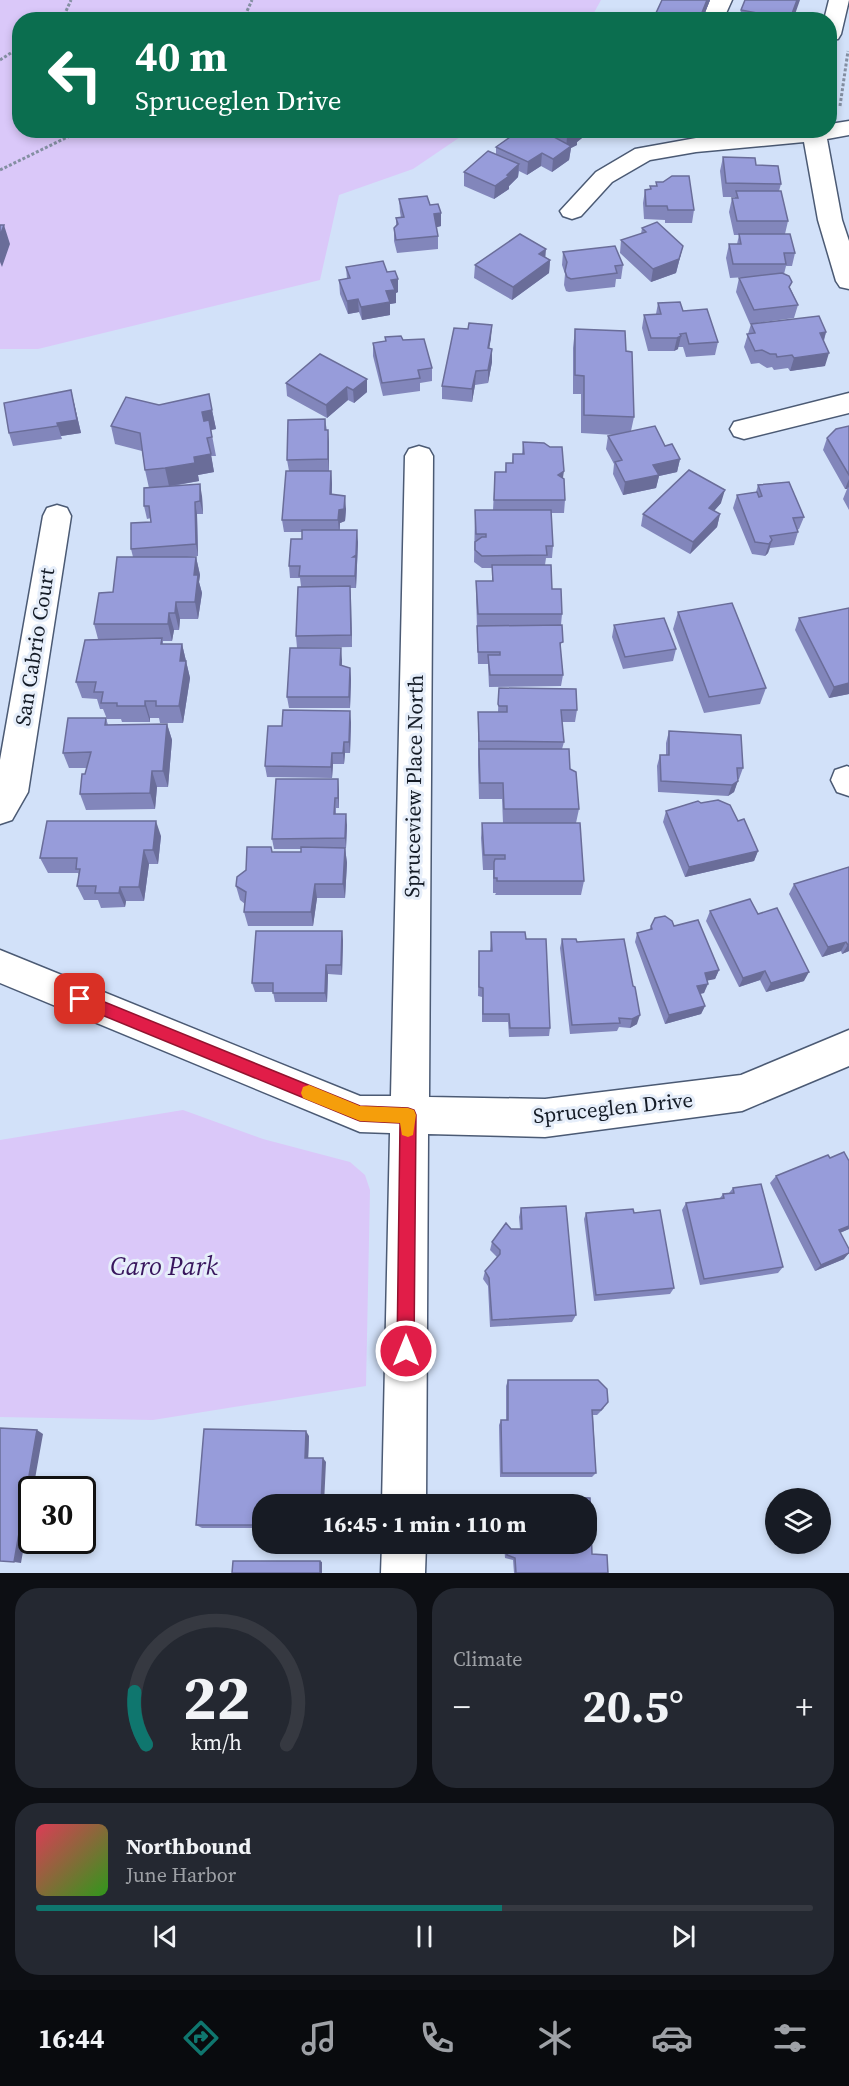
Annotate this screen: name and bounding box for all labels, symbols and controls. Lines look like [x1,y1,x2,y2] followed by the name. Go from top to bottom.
[135,27,228,85] text: 40 m
[36,36,114,114] icon: left
[135,82,341,119] text: Spruceglen Drive
[8,566,61,728] street label: San Cabrio Court
[397,674,430,898] street label: Spruceview Place North
[54,973,105,1024] pin
[63,982,96,1015] icon: arrive
[532,1085,694,1130] street label: Spruceglen Drive
[110,1248,218,1284] park label: Caro Park
[374,1319,438,1383] position arrow
[18,1476,96,1554] speed limit sign: 30
[765,1488,831,1554] map controls
[765,1488,831,1554] button: layers
[323,1509,526,1539] text: 16:45 · 1 min · 110 m
[453,1645,522,1673] text: Climate
[182,1654,250,1740] text: 22
[582,1675,684,1737] text: 20.5°
[453,1684,471,1729] text: −
[796,1684,813,1729] text: +
[190,1728,242,1757] text: km/h
[126,1831,251,1861] text: Northbound
[126,1861,236,1889] text: June Harbor
[149,1920,182,1953] icon: previous
[408,1920,441,1953] icon: pause
[667,1920,700,1953] icon: next
[180,2017,222,2059] icon: directions
[298,2017,340,2059] icon: music
[416,2017,458,2059] icon: phone
[534,2017,576,2059] icon: climate
[651,2017,693,2059] icon: car
[769,2017,811,2059] icon: filters
[38,2020,105,2057] text: 16:44

